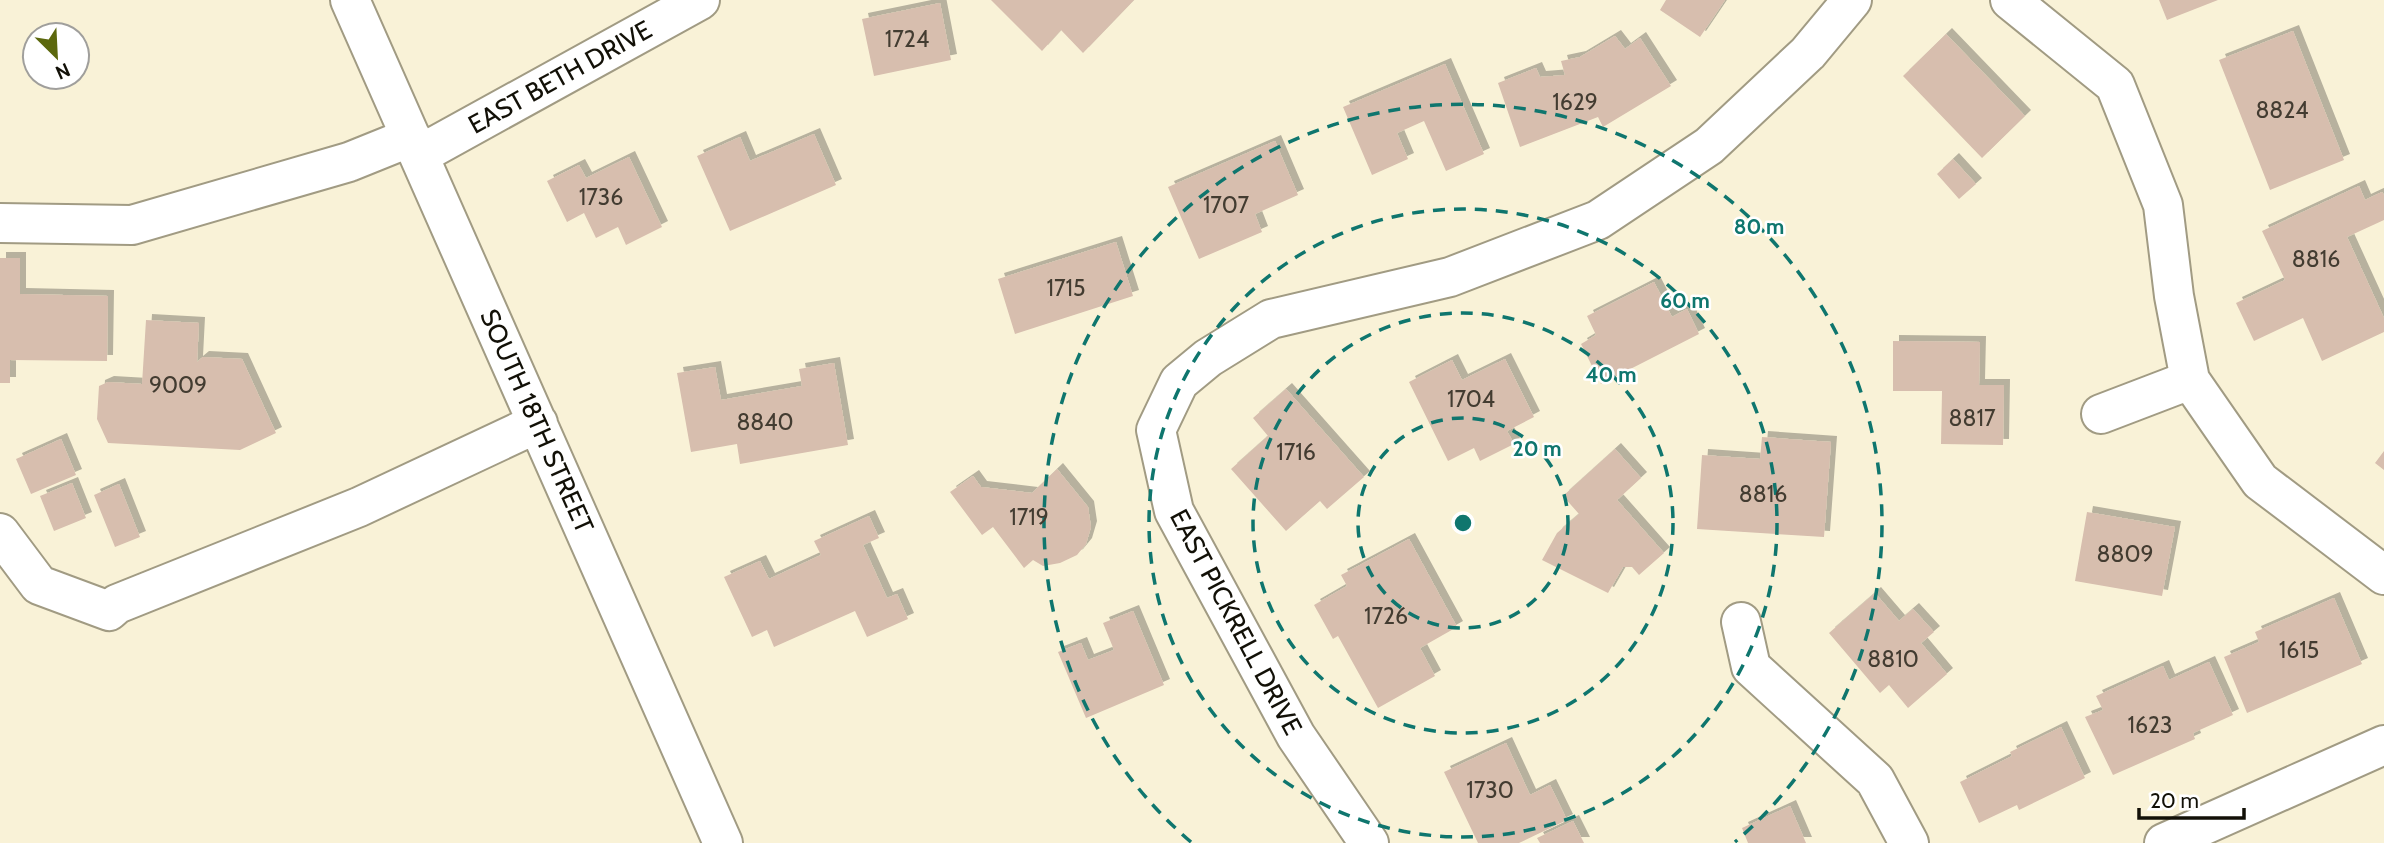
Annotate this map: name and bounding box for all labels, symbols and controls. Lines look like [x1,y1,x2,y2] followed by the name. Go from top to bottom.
[463,13,657,141] street label: EAST BETH DRIVE
[21,21,91,91] north arrow
[885,25,929,53] house number: 1724
[52,58,74,84] text: N
[1552,88,1598,116] house number: 1629
[2255,96,2309,124] house number: 8824
[579,183,623,211] house number: 1736
[1203,191,1250,219] house number: 1707
[1734,214,1784,239] text: 80 m
[2292,245,2340,273] house number: 8816
[1046,274,1086,302] house number: 1715
[1660,288,1710,313] text: 60 m
[473,304,601,538] street label: SOUTH 18TH STREET
[1586,362,1636,387] text: 40 m
[149,371,207,399] house number: 9009
[1447,385,1495,413] house number: 1704
[1949,404,1996,432] house number: 8817
[736,408,794,436] house number: 8840
[1513,436,1561,461] text: 20 m
[1276,438,1316,466] house number: 1716
[1739,480,1787,508] house number: 8816
[1009,503,1049,531] house number: 1719
[1163,504,1309,740] street label: EAST PICKRELL DRIVE
[1451,511,1475,535] centre of rings
[2097,540,2154,568] house number: 8809
[1364,602,1408,630] house number: 1726
[2279,636,2319,664] house number: 1615
[1867,645,1919,673] house number: 8810
[2127,711,2173,739] house number: 1623
[1466,776,1514,804] house number: 1730
[2139,776,2244,820] scale bar
[2150,788,2199,813] text: 20 m

